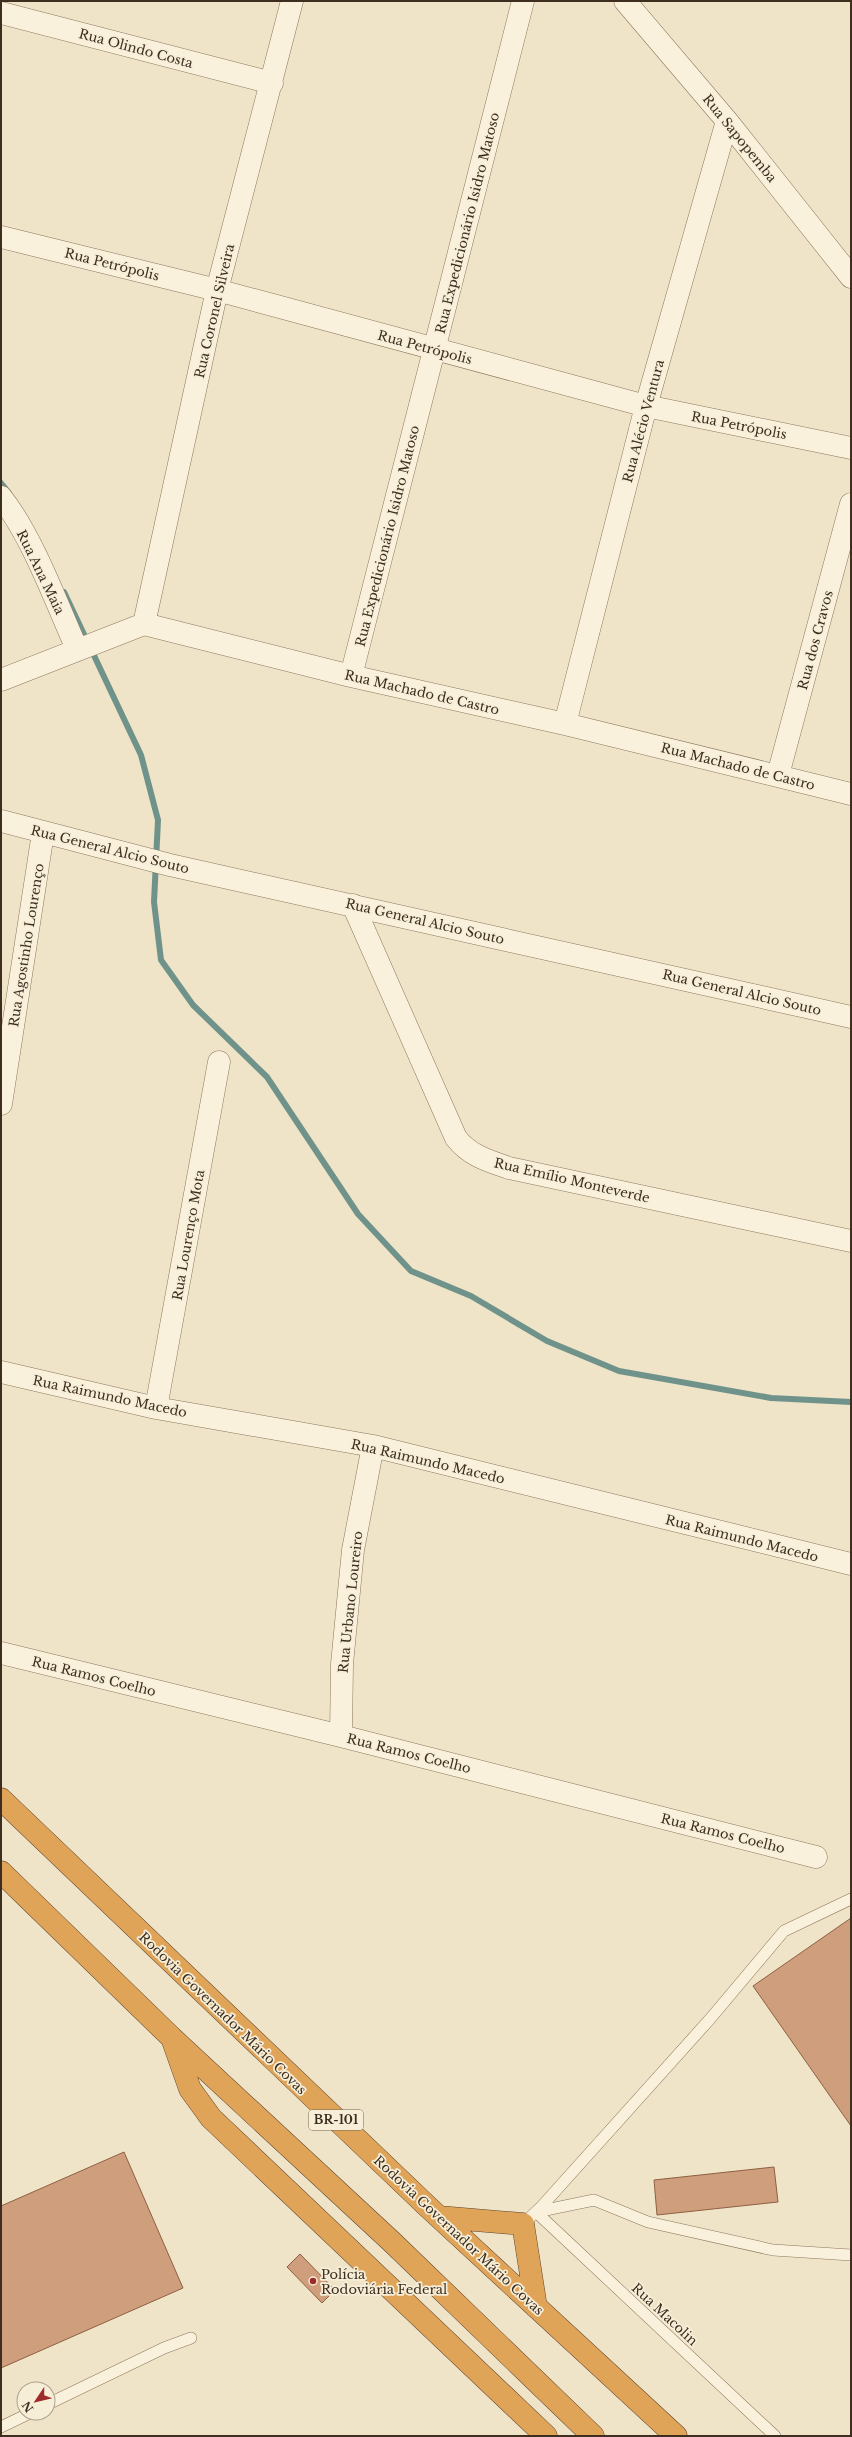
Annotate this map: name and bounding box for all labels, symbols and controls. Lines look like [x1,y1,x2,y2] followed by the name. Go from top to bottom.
[77,25,196,72] street label: Rua Olindo Costa
[699,91,781,186] street label: Rua Sapopemba
[432,111,503,336] street label: Rua Expedicionário Isidro Matoso
[191,241,238,380] street label: Rua Coronel Silveira
[63,244,161,284] street label: Rua Petrópolis
[376,327,474,368] street label: Rua Petrópolis
[619,357,668,484] street label: Rua Alécio Ventura
[690,408,788,443] street label: Rua Petrópolis
[352,424,423,649] street label: Rua Expedicionário Isidro Matoso
[13,527,69,618] street label: Rua Ana Maia
[794,588,837,692] street label: Rua dos Cravos
[343,666,501,719] street label: Rua Machado de Castro
[659,739,817,794] street label: Rua Machado de Castro
[29,822,191,877] street label: Rua General Alcio Souto
[5,862,48,1028] street label: Rua Agostinho Lourenço
[344,895,506,948] street label: Rua General Alcio Souto
[661,966,823,1019] street label: Rua General Alcio Souto
[492,1154,651,1207] street label: Rua Emílio Monteverde
[169,1168,209,1302] street label: Rua Lourenço Mota
[31,1372,189,1421] street label: Rua Raimundo Macedo
[349,1436,506,1487] street label: Rua Raimundo Macedo
[663,1511,820,1566] street label: Rua Raimundo Macedo
[335,1530,366,1674] street label: Rua Urbano Loureiro
[30,1653,158,1700] street label: Rua Ramos Coelho
[345,1730,473,1777] street label: Rua Ramos Coelho
[659,1810,787,1857] street label: Rua Ramos Coelho
[135,1929,310,2098] street label: Rodovia Governador Mário Covas
[309,2110,363,2130] road number: BR-101
[370,2152,547,2319] street label: Rodovia Governador Mário Covas
[321,2266,447,2298] place label: Polícia Rodoviária Federal
[308,2276,318,2286] marker: Polícia Rodoviária Federal
[628,2279,701,2349] street label: Rua Macolin
[16,2381,56,2421] north arrow
[19,2398,37,2415] text: N

